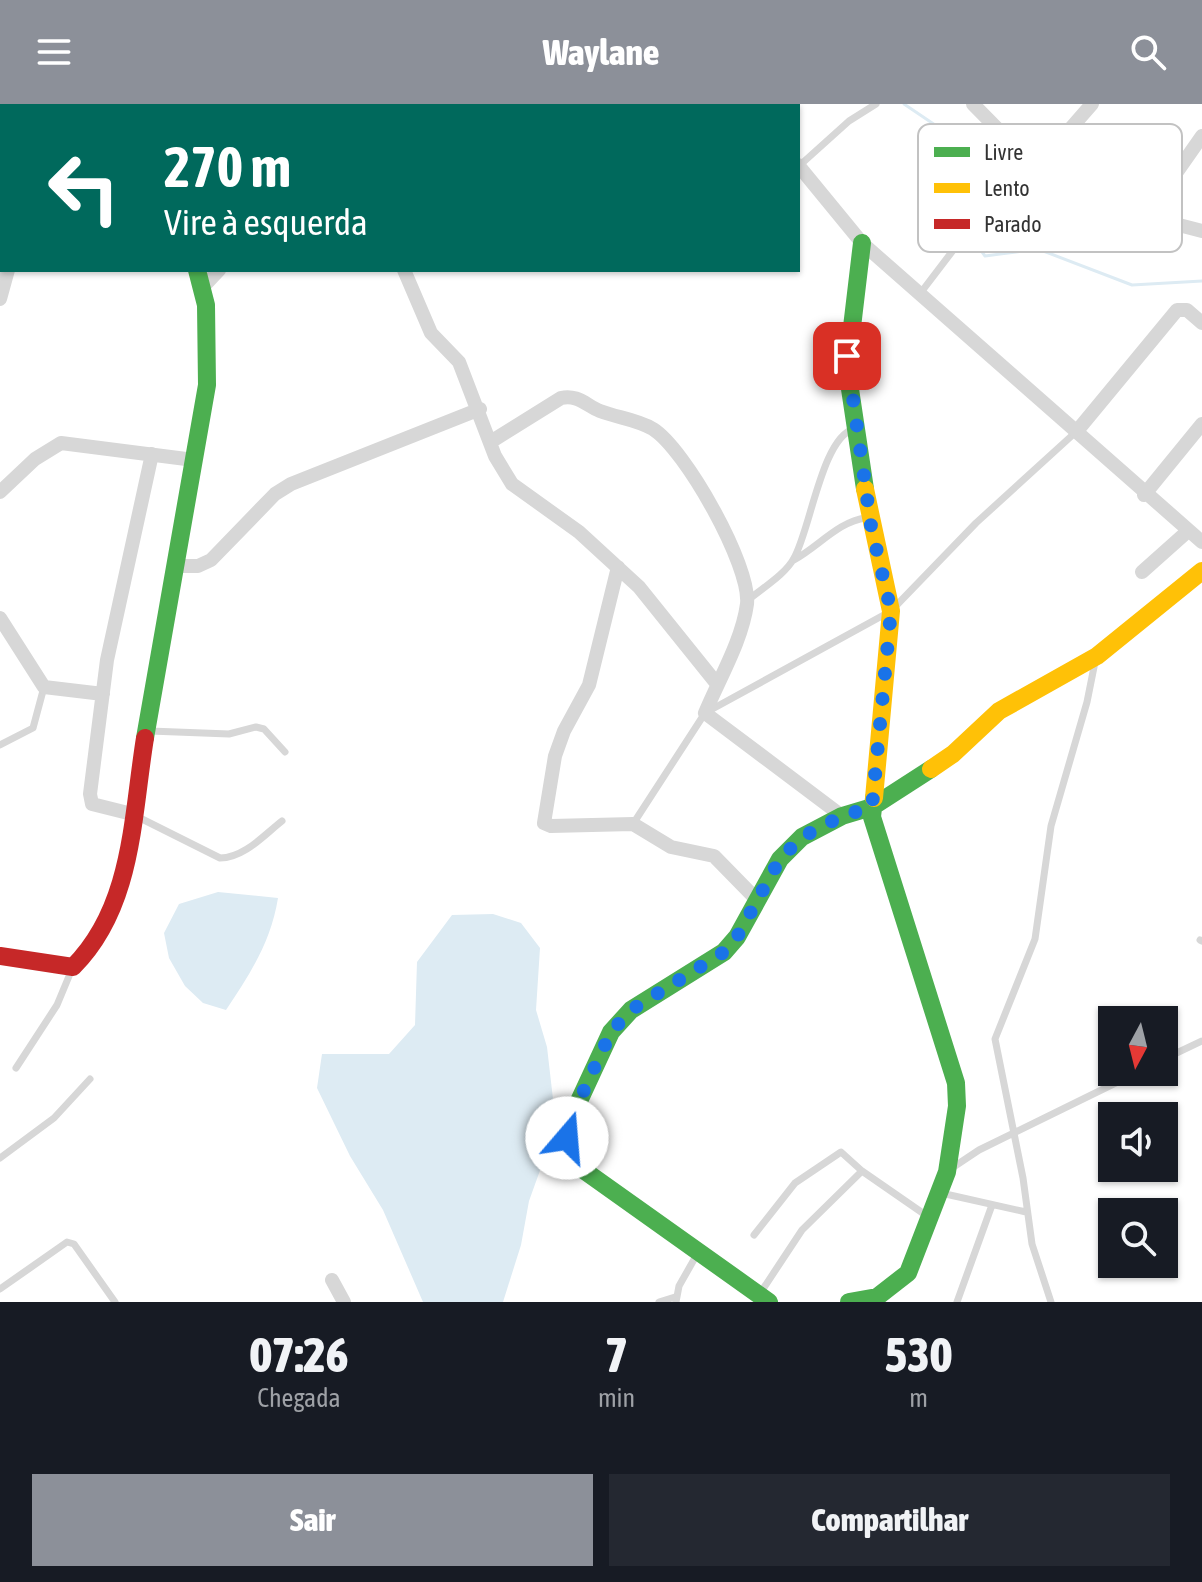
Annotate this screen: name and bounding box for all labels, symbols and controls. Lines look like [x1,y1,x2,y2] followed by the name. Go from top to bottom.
[32,30,76,74] icon: menu
[1126,30,1170,74] icon: search
[543,31,659,73] text: Waylane
[918,124,1182,252] legend
[164,135,291,199] text: 270 m
[32,136,136,240] icon: left
[984,139,1023,165] text: Livre
[984,175,1030,201] text: Lento
[164,201,368,243] text: Vire à esquerda
[984,211,1042,237] text: Parado
[813,322,881,390] pin
[825,334,869,378] icon: arrive
[1098,1006,1178,1086] north arrow
[1098,1006,1178,1278] map controls
[525,1096,609,1180] position arrow
[1098,1102,1178,1182] button: sound
[1098,1198,1178,1278] button: search
[250,1327,348,1382] text: 07:26
[605,1327,628,1382] text: 7
[885,1327,952,1382] text: 530
[257,1383,341,1413] text: Chegada
[598,1383,635,1413] text: min
[909,1383,928,1413] text: m
[32,1474,593,1566] button: Sair
[609,1474,1170,1566] button: Compartilhar

